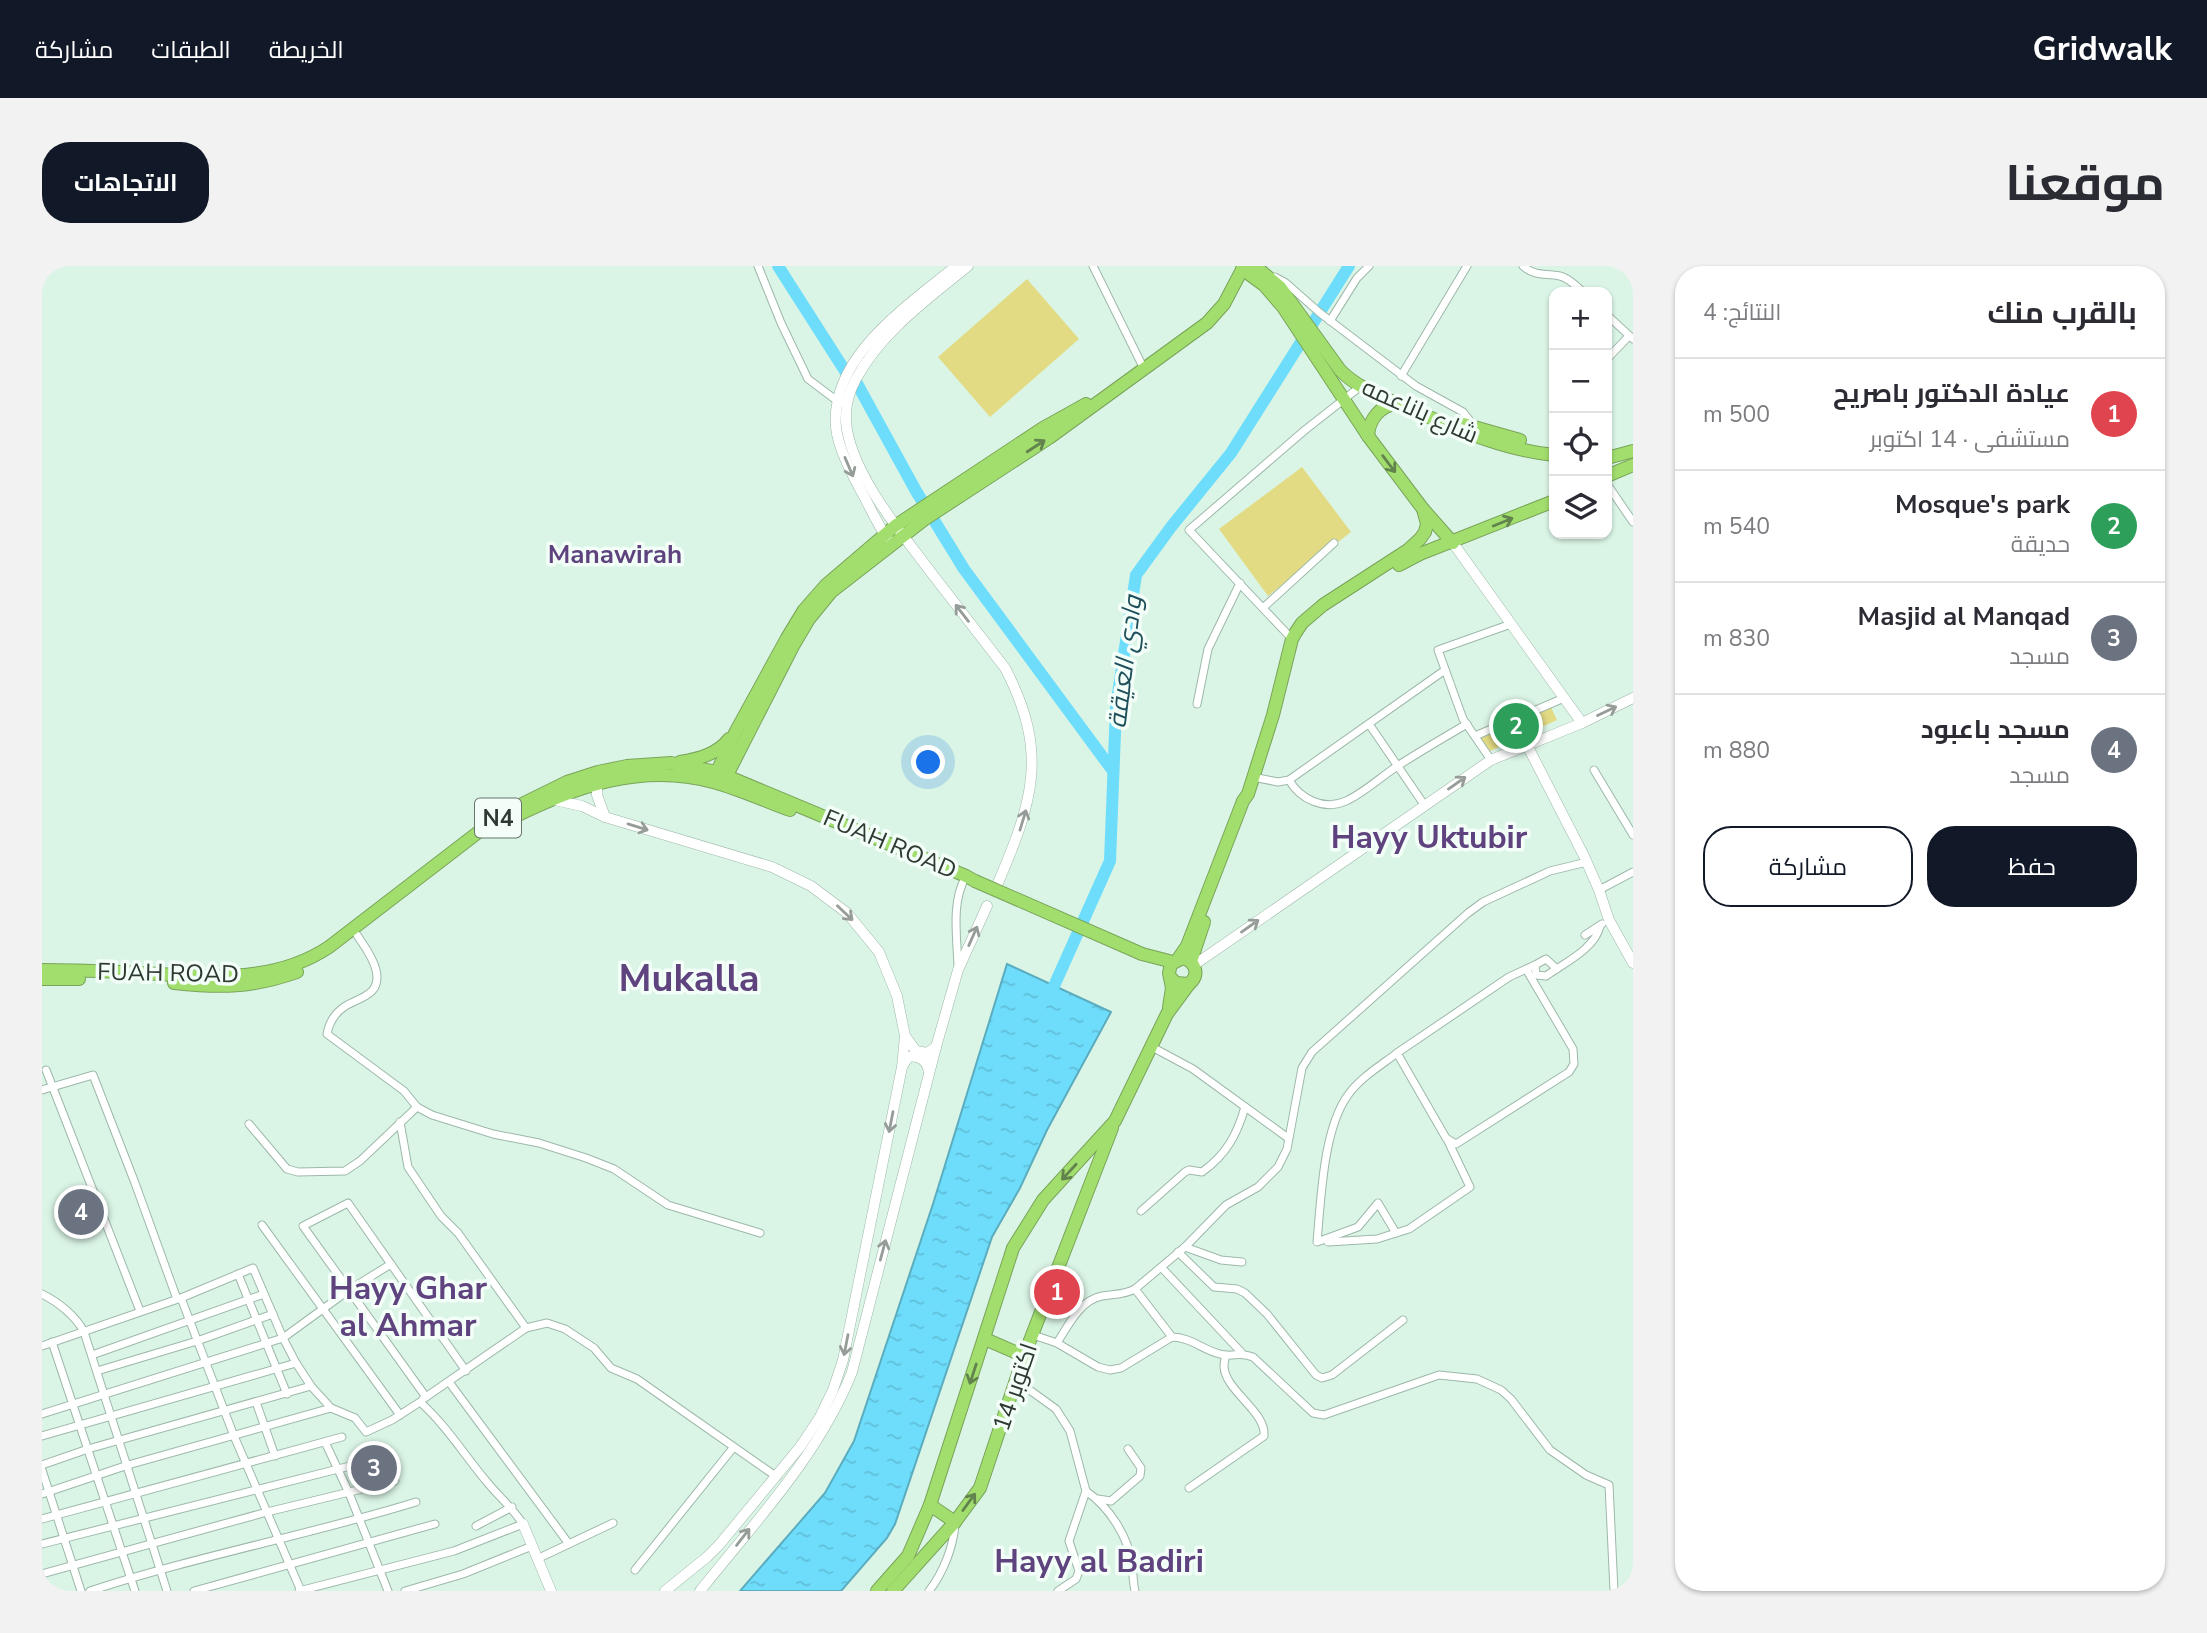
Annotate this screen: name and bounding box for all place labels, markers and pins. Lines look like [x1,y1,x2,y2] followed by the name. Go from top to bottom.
[1493,700,1539,752] pin: 2
[58,1186,104,1238] pin: 4
[1034,1266,1080,1318] pin: 1
[351,1442,397,1494] pin: 3

